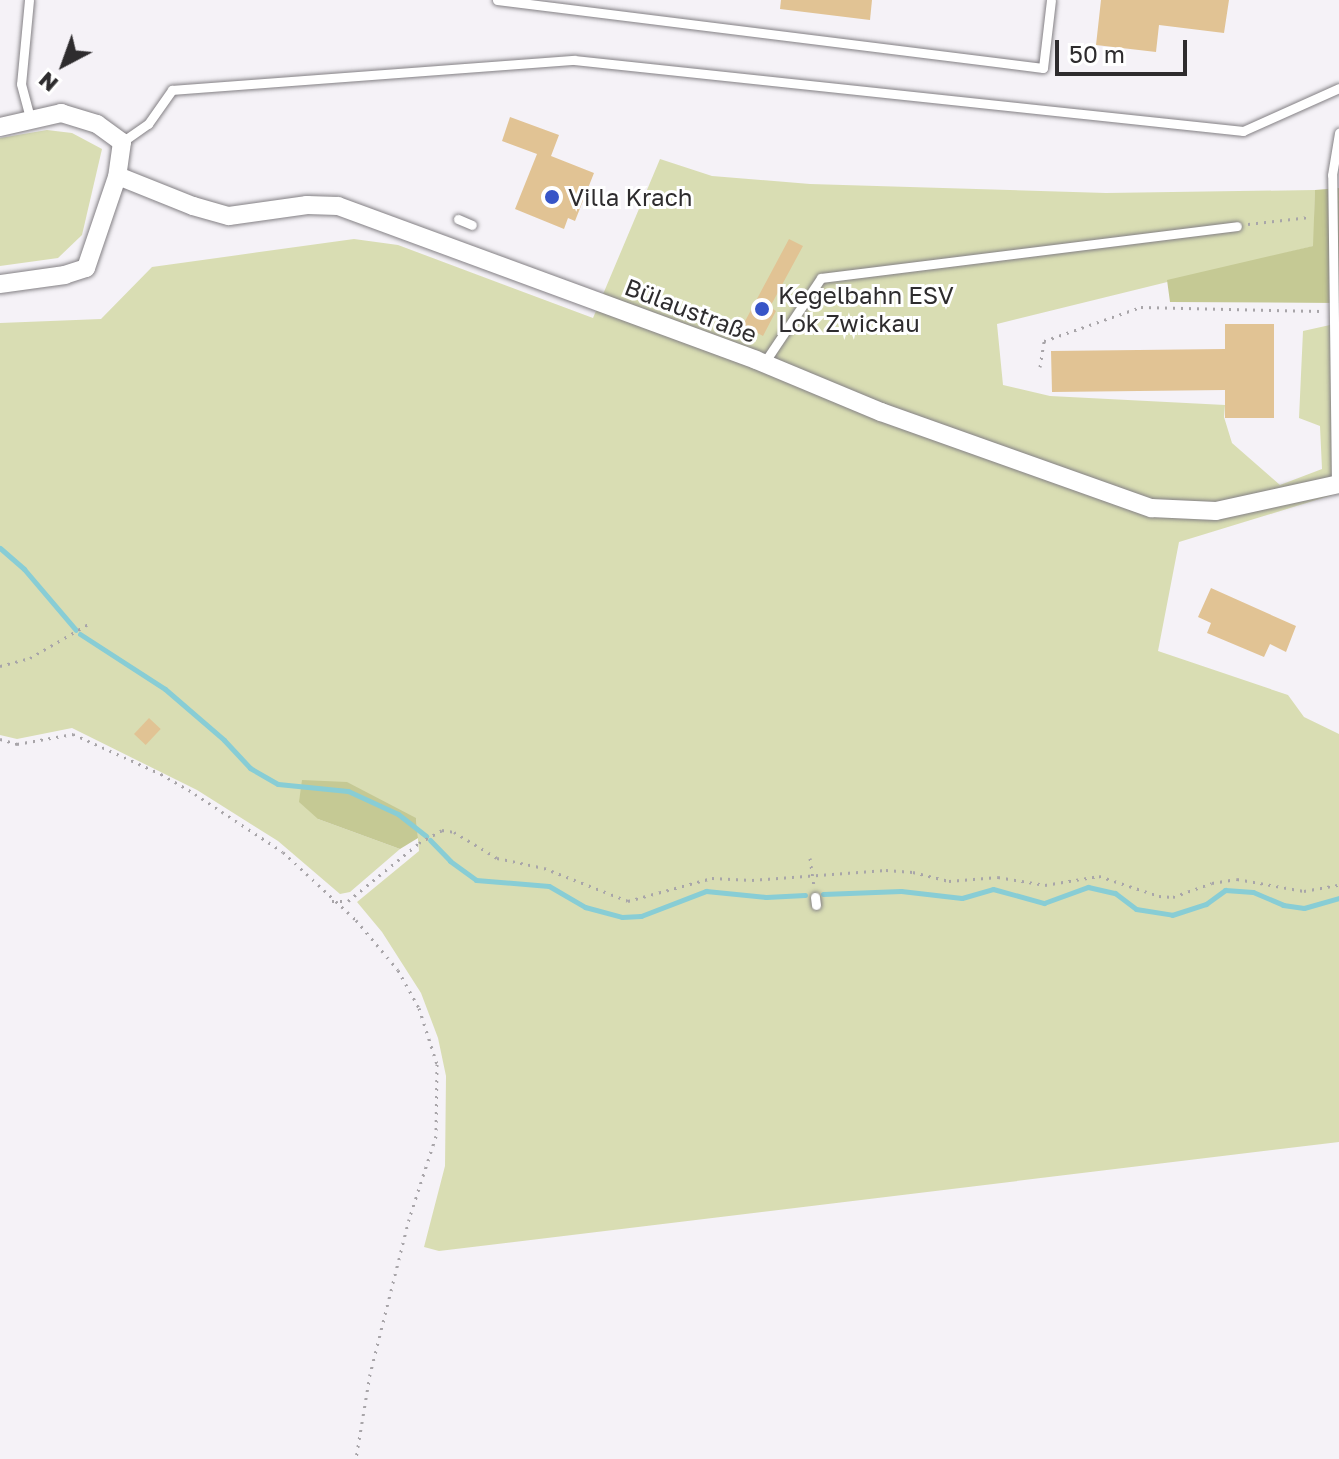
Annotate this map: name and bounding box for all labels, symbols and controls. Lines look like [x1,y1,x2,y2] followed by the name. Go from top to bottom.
[24,24,104,104] north arrow
[1059,24,1191,74] scale bar
[1069,39,1125,68] text: 50 m
[33,67,63,98] text: N
[568,183,693,211] place label: Villa Krach
[543,188,561,206] marker: Villa Krach
[621,272,761,348] street label: Bülaustraße
[778,281,954,337] place label: Kegelbahn ESV Lok Zwickau
[753,300,771,318] marker: Kegelbahn ESV Lok Zwickau

